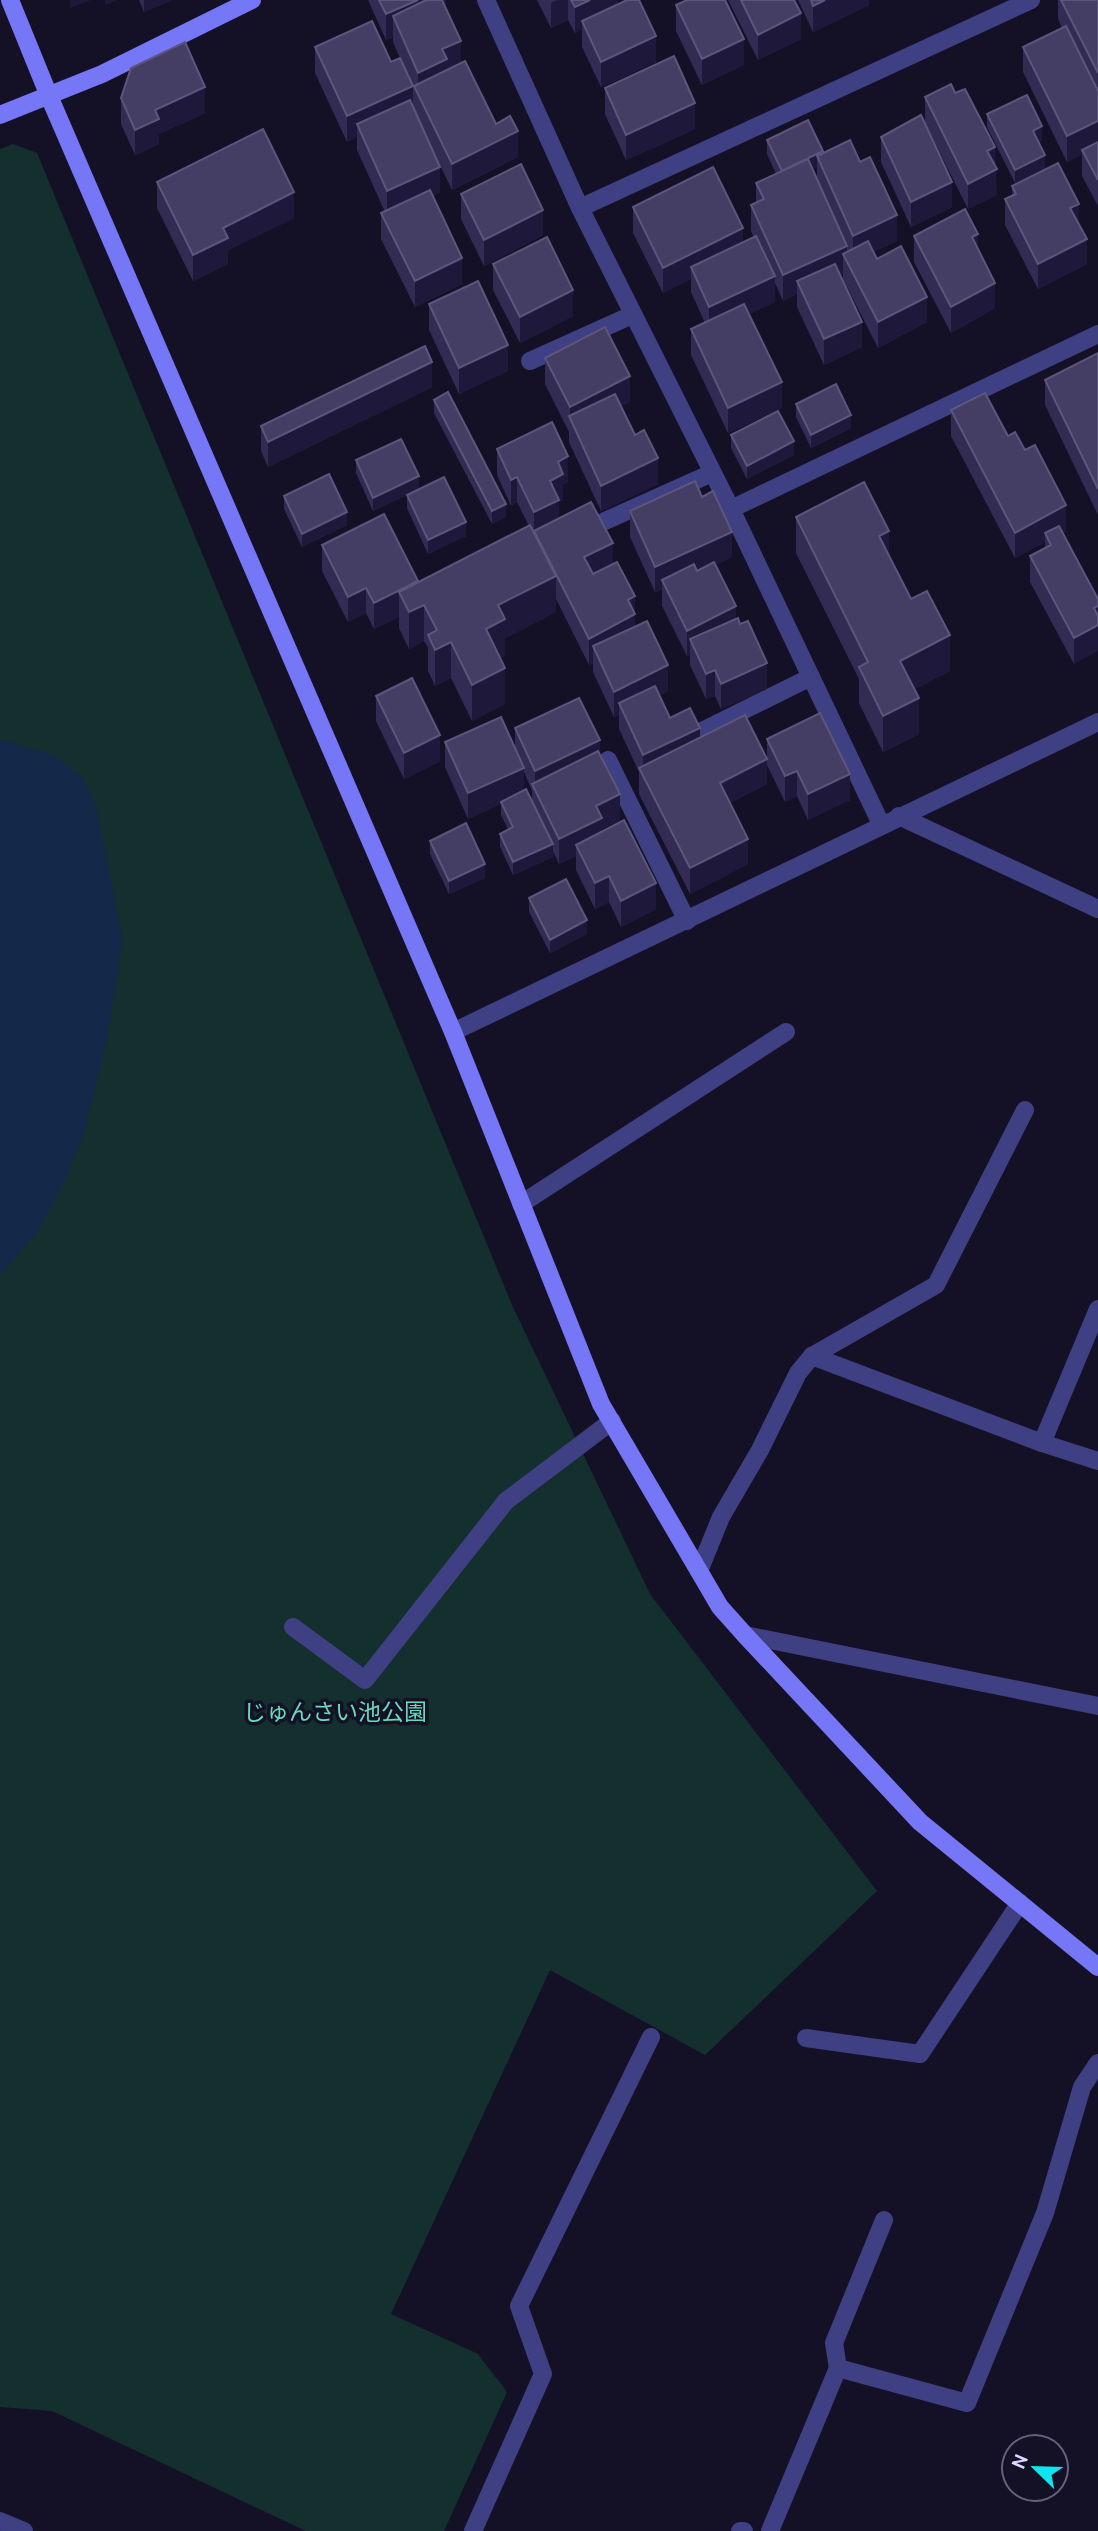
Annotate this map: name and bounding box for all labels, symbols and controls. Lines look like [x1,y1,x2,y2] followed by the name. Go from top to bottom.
[243,1698,427,1726] park label: じゅんさい池公園
[1000,2433,1070,2503] north arrow
[1007,2451,1033,2472] text: N

